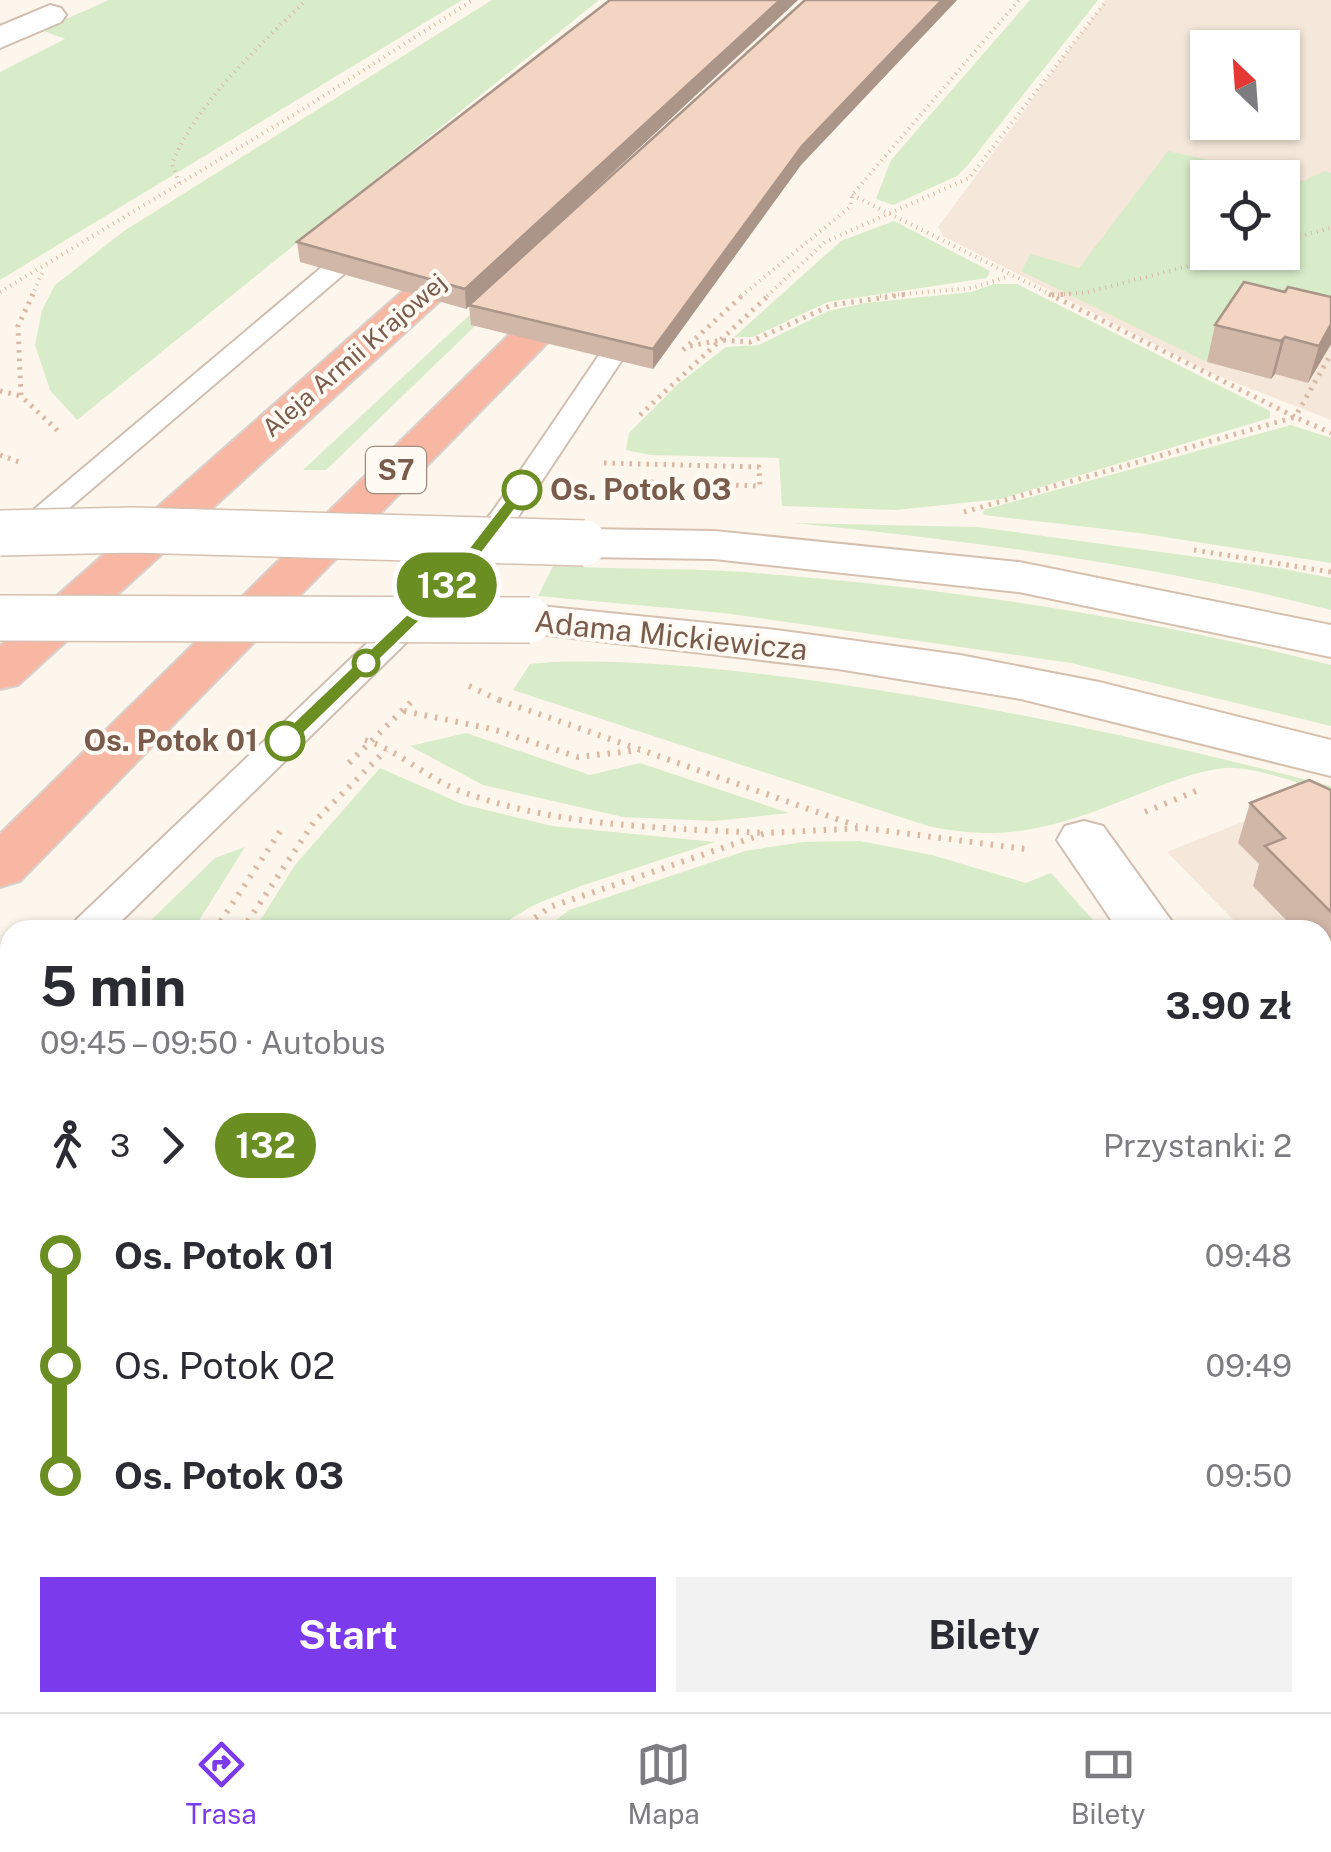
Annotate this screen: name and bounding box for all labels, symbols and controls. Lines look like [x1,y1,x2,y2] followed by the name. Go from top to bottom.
[1190,30,1300,140] north arrow
[1190,30,1300,270] map controls
[1190,160,1300,270] button: locate
[256,267,452,443] street label: Aleja Armii Krajowej
[366,447,426,493] road number: S7
[503,471,541,509] marker: Os. Potok 03
[550,471,732,507] place label: Os. Potok 03
[390,552,504,618] line badge: 132
[417,565,477,606] text: 132
[533,603,809,667] street label: Adama Mickiewicza
[353,650,379,676] unlabelled marker
[84,722,258,758] place label: Os. Potok 01
[266,722,304,760] marker: Os. Potok 01
[40,954,186,1018] text: 5 min
[1166,983,1292,1028] text: 3.90 zł
[40,1024,385,1061] text: 09:45 – 09:50 · Autobus
[40,1118,95,1173] icon: walk
[145,1118,200,1173] icon: forward
[235,1125,296,1166] text: 132
[110,1127,130,1164] text: 3
[1103,1127,1292,1164] text: Przystanki: 2
[114,1233,335,1278] text: Os. Potok 01
[1205,1237,1292,1274] text: 09:48
[114,1343,335,1388] text: Os. Potok 02
[1206,1347,1292,1384] text: 09:49
[114,1453,344,1498] text: Os. Potok 03
[1205,1457,1292,1494] text: 09:50
[40,1577,656,1692] button: Start
[676,1577,1292,1692] button: Bilety
[185,1737,257,1830] tab: Trasa
[628,1737,700,1830] tab: Mapa
[1071,1737,1146,1830] tab: Bilety

